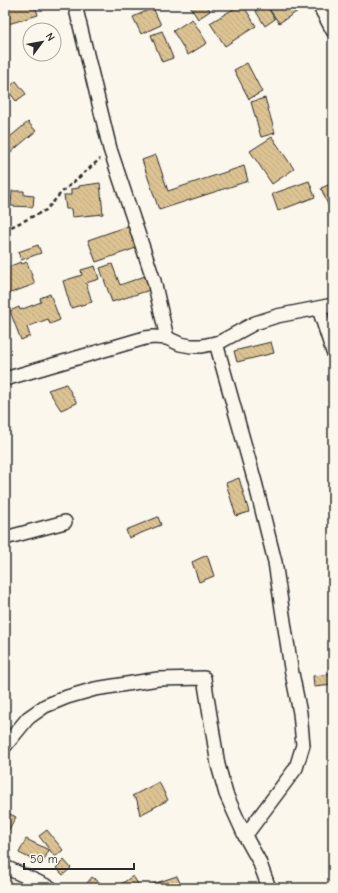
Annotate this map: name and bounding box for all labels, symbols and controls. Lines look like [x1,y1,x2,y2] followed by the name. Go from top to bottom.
[22,22,62,62] north arrow
[43,30,57,43] text: N
[24,845,134,871] scale bar
[30,852,58,866] text: 50 m

